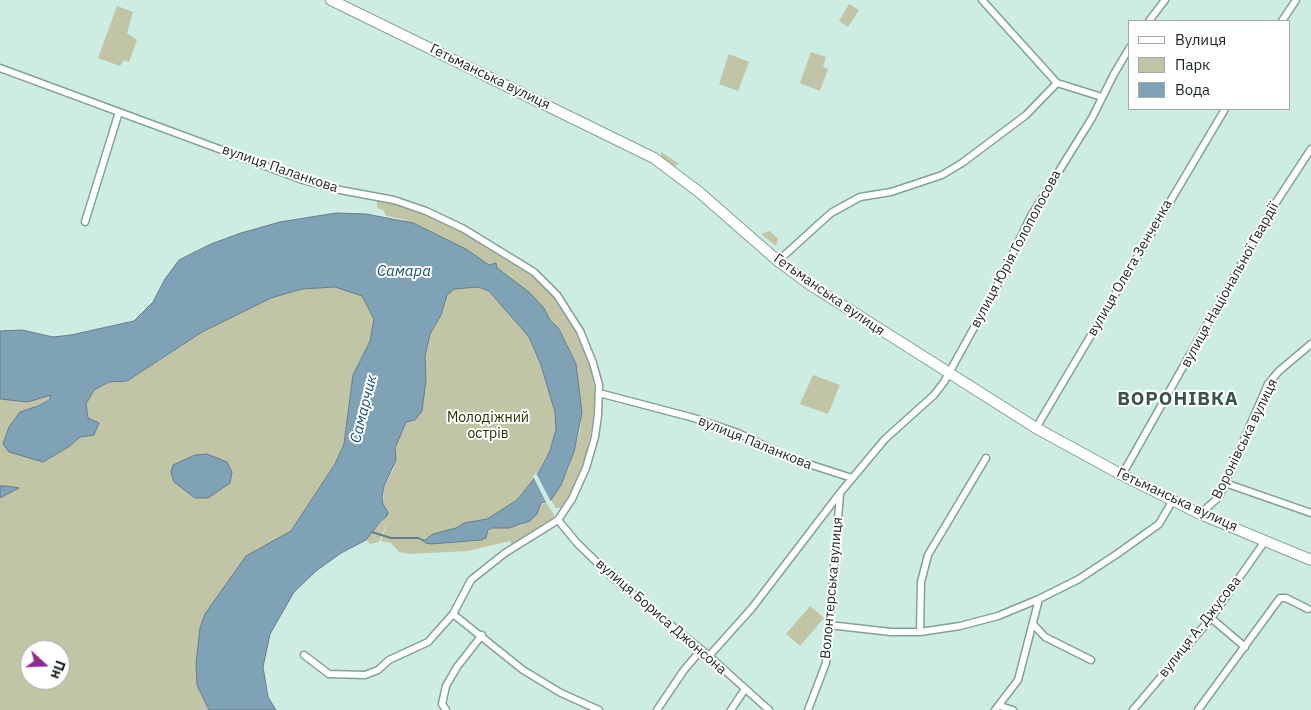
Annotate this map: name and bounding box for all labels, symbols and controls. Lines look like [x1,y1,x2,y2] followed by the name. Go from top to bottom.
[1128,20,1291,110] legend
[1175,30,1226,49] text: Вулиця
[427,41,553,113] street label: Гетьманська вулиця
[1175,55,1210,74] text: Парк
[1175,80,1210,99] text: Вода
[220,141,340,197] street label: вулиця Паланкова
[967,167,1065,331] street label: вулиця Юрія Голополосова
[1084,197,1176,339] street label: вулиця Олега Зенченка
[1178,200,1282,370] street label: вулиця Національної Гвардії
[770,250,888,340] street label: Гетьманська вулиця
[377,263,431,281] water label: Самара
[347,373,381,445] water label: Самарчик
[1209,376,1281,502] street label: Воронівська вулиця
[1116,389,1240,411] district label: ВОРОНІВКА
[447,410,529,442] park label: Молодіжний острів
[696,412,814,474] street label: вулиця Паланкова
[1114,465,1240,535] street label: Гетьманська вулиця
[817,516,847,660] street label: Волонтерська вулиця
[592,556,730,678] street label: вулиця Бориса Джонсона
[1155,573,1245,681] street label: вулиця А. Джусова
[20,640,70,690] north arrow
[47,658,70,682] text: Пн

